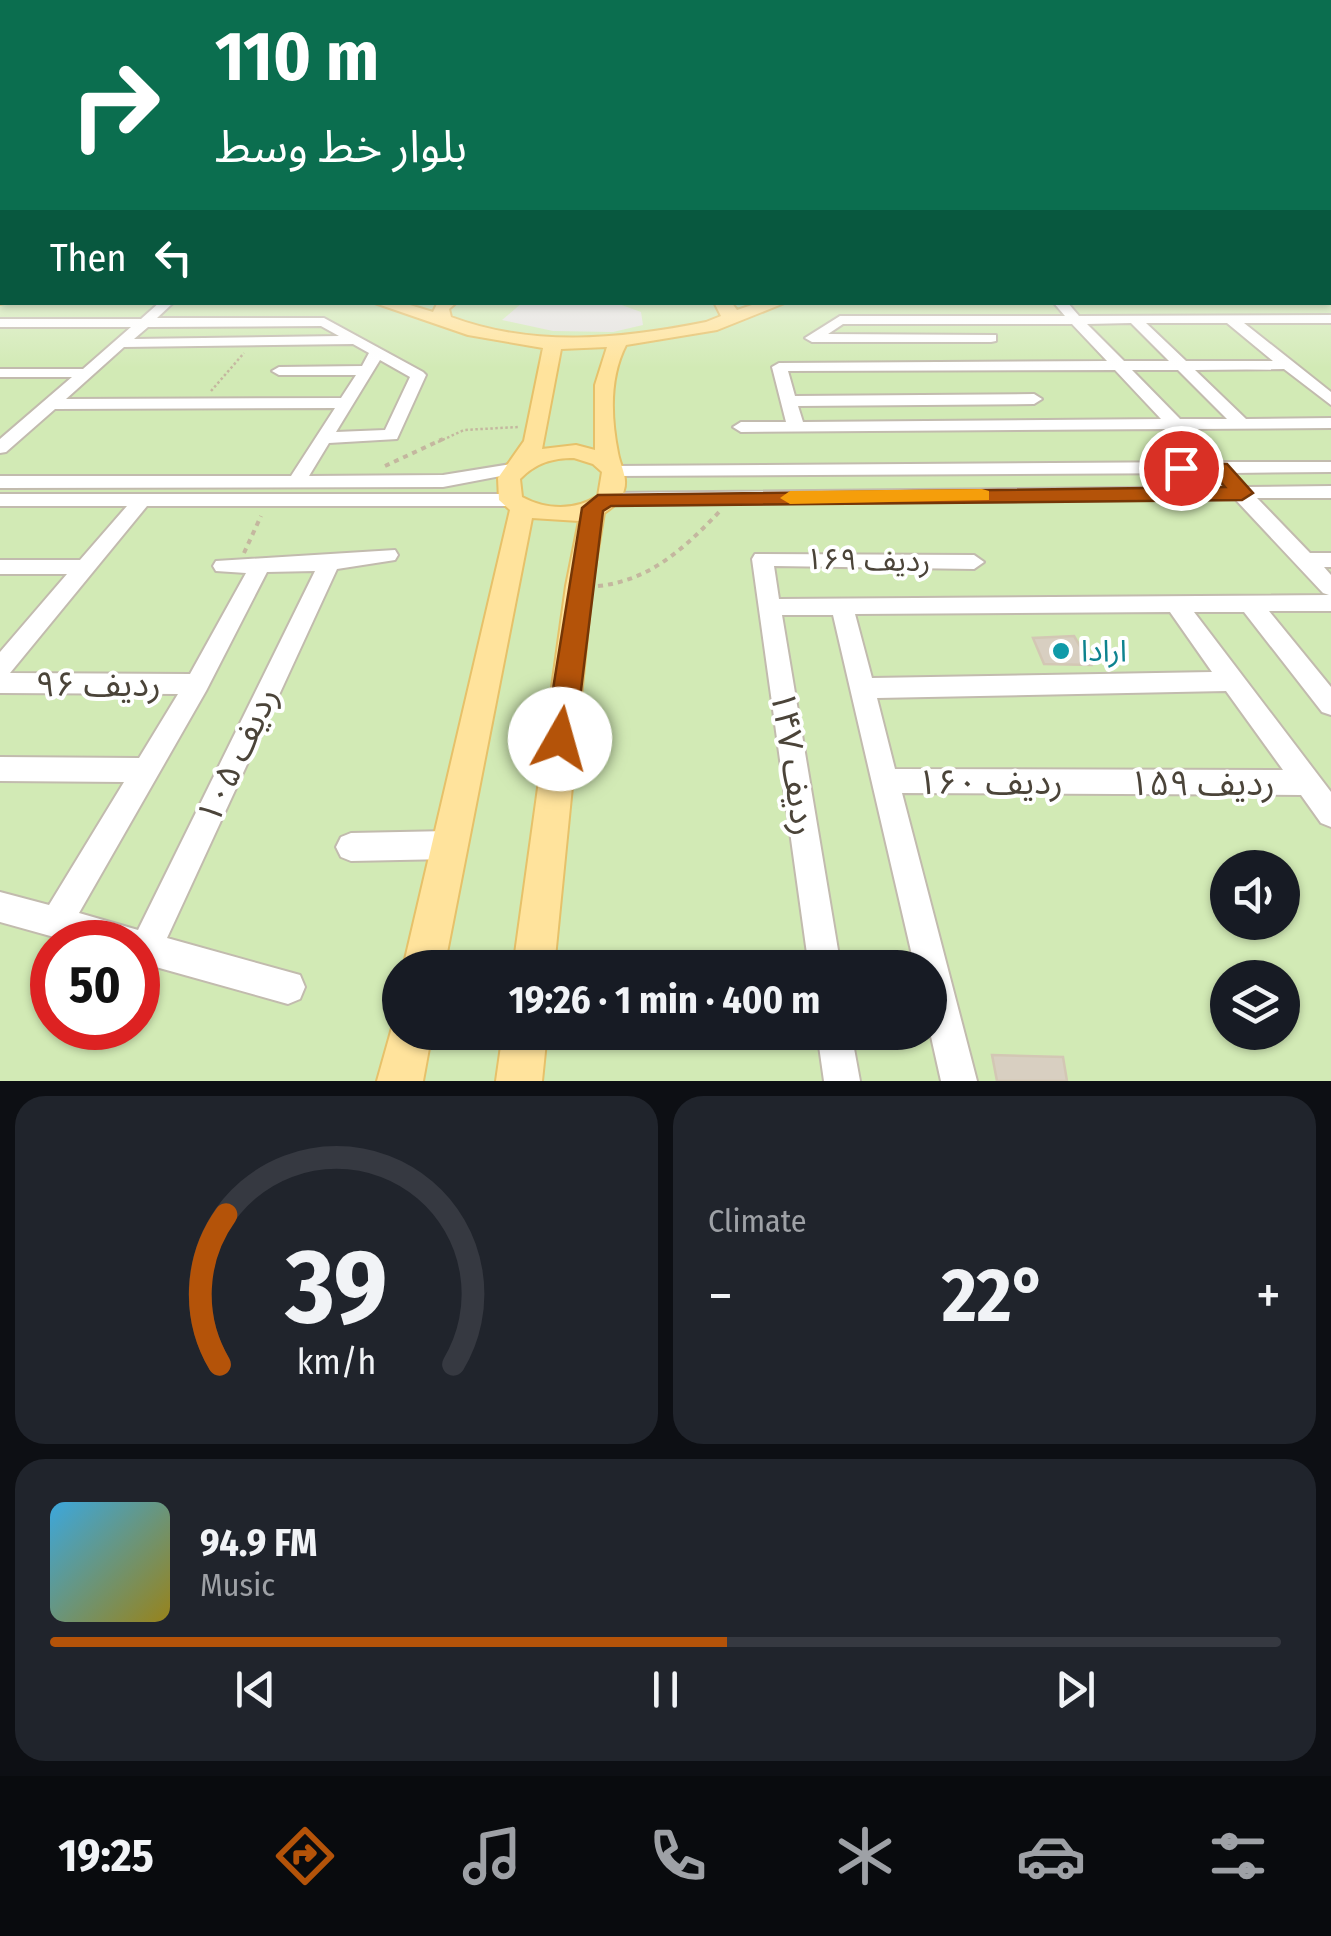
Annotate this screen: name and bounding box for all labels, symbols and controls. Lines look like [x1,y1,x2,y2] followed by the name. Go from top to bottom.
[215,15,379,99] text: 110 m
[50,40,180,170] icon: right
[215,120,467,174] text: بلوار خط وسط
[146,230,201,285] icon: left
[50,235,126,281] text: Then
[1139,426,1224,511] pin
[1154,441,1209,496] icon: arrive
[805,541,931,579] street label: ردیف ۱۶۹
[1081,633,1127,669] place label: ارادا
[1050,640,1072,662] marker: ارادا
[35,663,161,705] street label: ردیف ۹۶
[187,680,287,830] street label: ردیف ۱۰۵
[508,687,612,791] position arrow
[762,688,826,838] street label: ردیف ۱۴۷
[917,761,1063,803] street label: ردیف ۱۶۰
[1129,762,1275,804] street label: ردیف ۱۵۹
[1210,850,1300,1050] map controls
[1210,850,1300,940] button: sound
[30,920,160,1050] speed limit sign: 50
[1210,960,1300,1050] button: layers
[509,977,820,1023] text: 19:26 · 1 min · 400 m
[708,1202,807,1240] text: Climate
[284,1225,388,1350] text: 39
[942,1251,1047,1341] text: 22°
[708,1263,733,1329] text: −
[1256,1263,1281,1329] text: +
[297,1341,376,1383] text: km/h
[200,1520,317,1566] text: 94.9 FM
[200,1566,275,1604] text: Music
[228,1662,283,1717] icon: previous
[638,1662,693,1717] icon: pause
[1048,1662,1103,1717] icon: next
[270,1821,340,1891] icon: directions
[457,1821,527,1891] icon: music
[643,1821,713,1891] icon: phone
[830,1821,900,1891] icon: climate
[1016,1821,1086,1891] icon: car
[1203,1821,1273,1891] icon: filters
[58,1829,154,1883] text: 19:25

